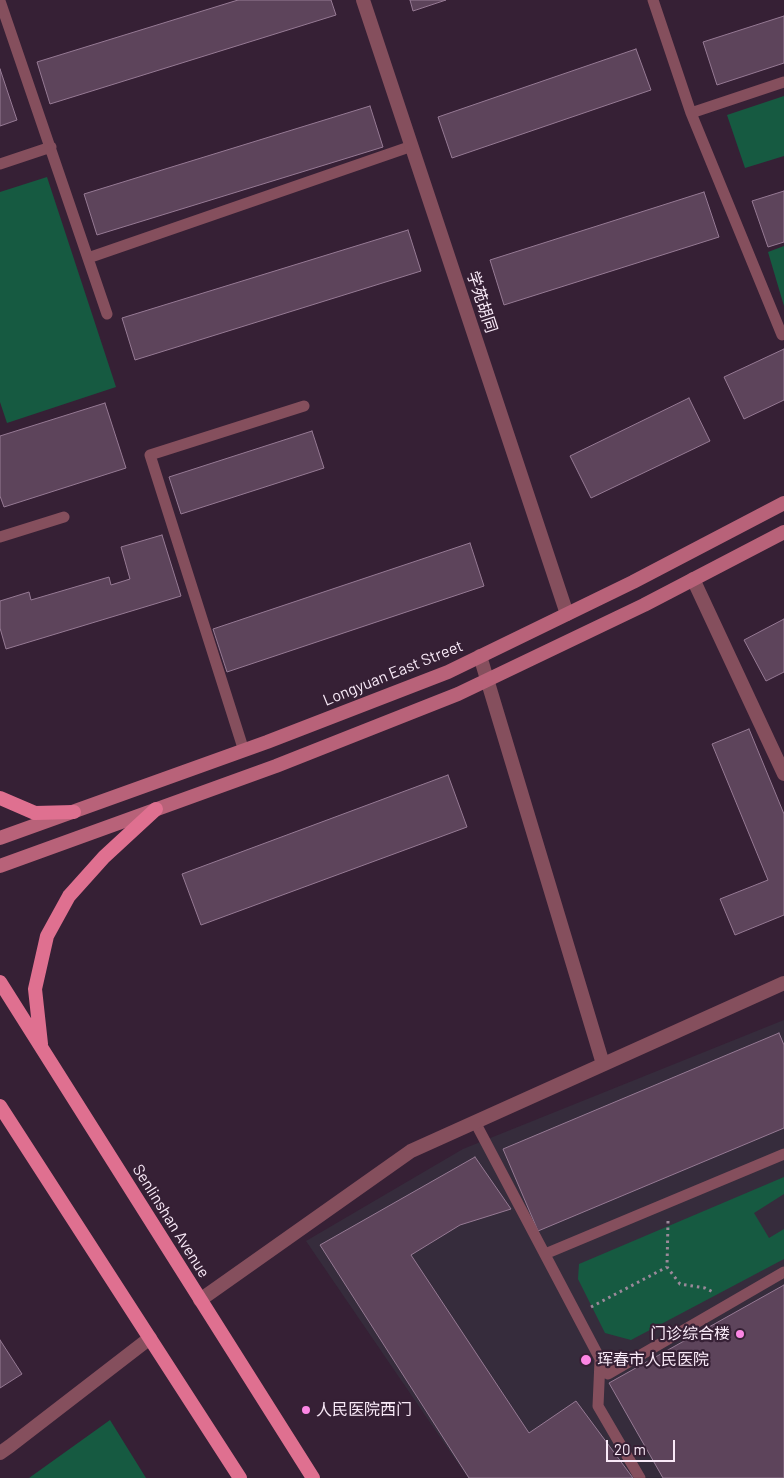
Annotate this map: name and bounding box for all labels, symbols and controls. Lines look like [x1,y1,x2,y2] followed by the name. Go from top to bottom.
[463,269,501,335] street label: 学苑胡同
[320,636,466,710] street label: Longyuan East Street
[128,1161,214,1281] street label: Senlinshan Avenue
[650,1324,730,1344] place label: 门诊综合楼
[734,1328,746,1340] marker: 门诊综合楼
[597,1350,709,1370] place label: 珲春市人民医院
[579,1353,593,1367] marker: 珲春市人民医院
[316,1400,412,1420] place label: 人民医院西门
[300,1404,312,1416] marker: 人民医院西门
[609,1430,678,1462] scale bar
[614,1440,646,1458] text: 20 m

